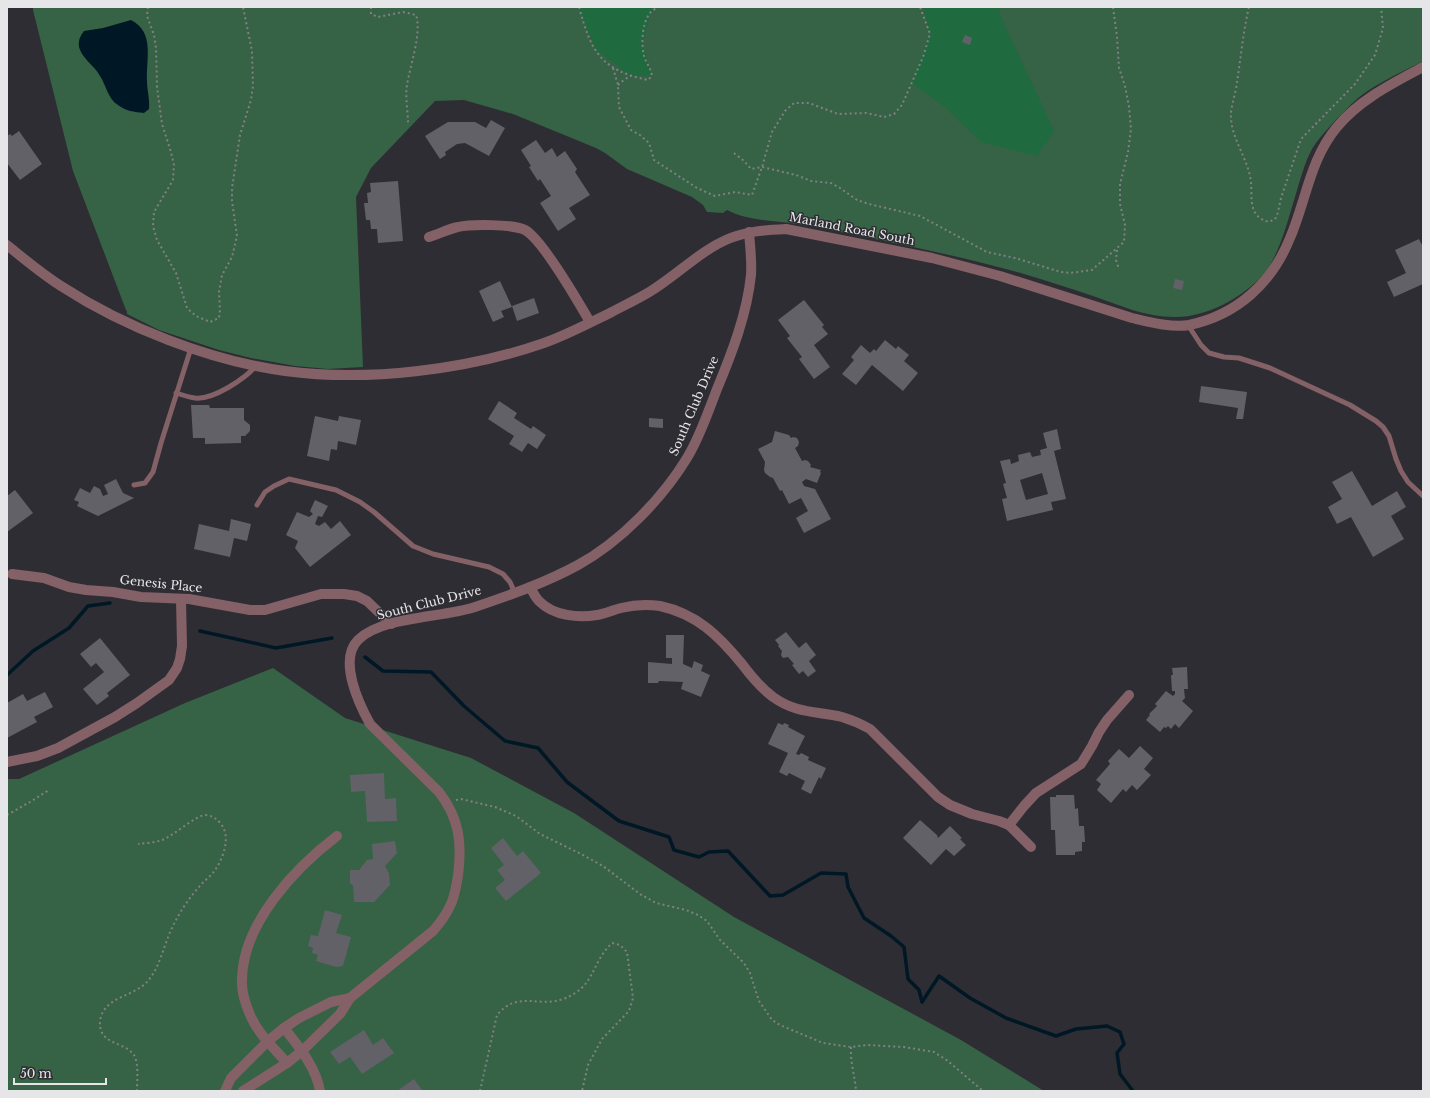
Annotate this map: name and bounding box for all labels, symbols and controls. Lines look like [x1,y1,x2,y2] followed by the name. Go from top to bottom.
[788,209,916,248] street label: Marland Road South
[666,354,721,458] street label: South Club Drive
[119,572,203,595] street label: Genesis Place
[375,582,483,623] street label: South Club Drive
[14,1060,106,1086] scale bar
[20,1066,52,1081] text: 50 m

